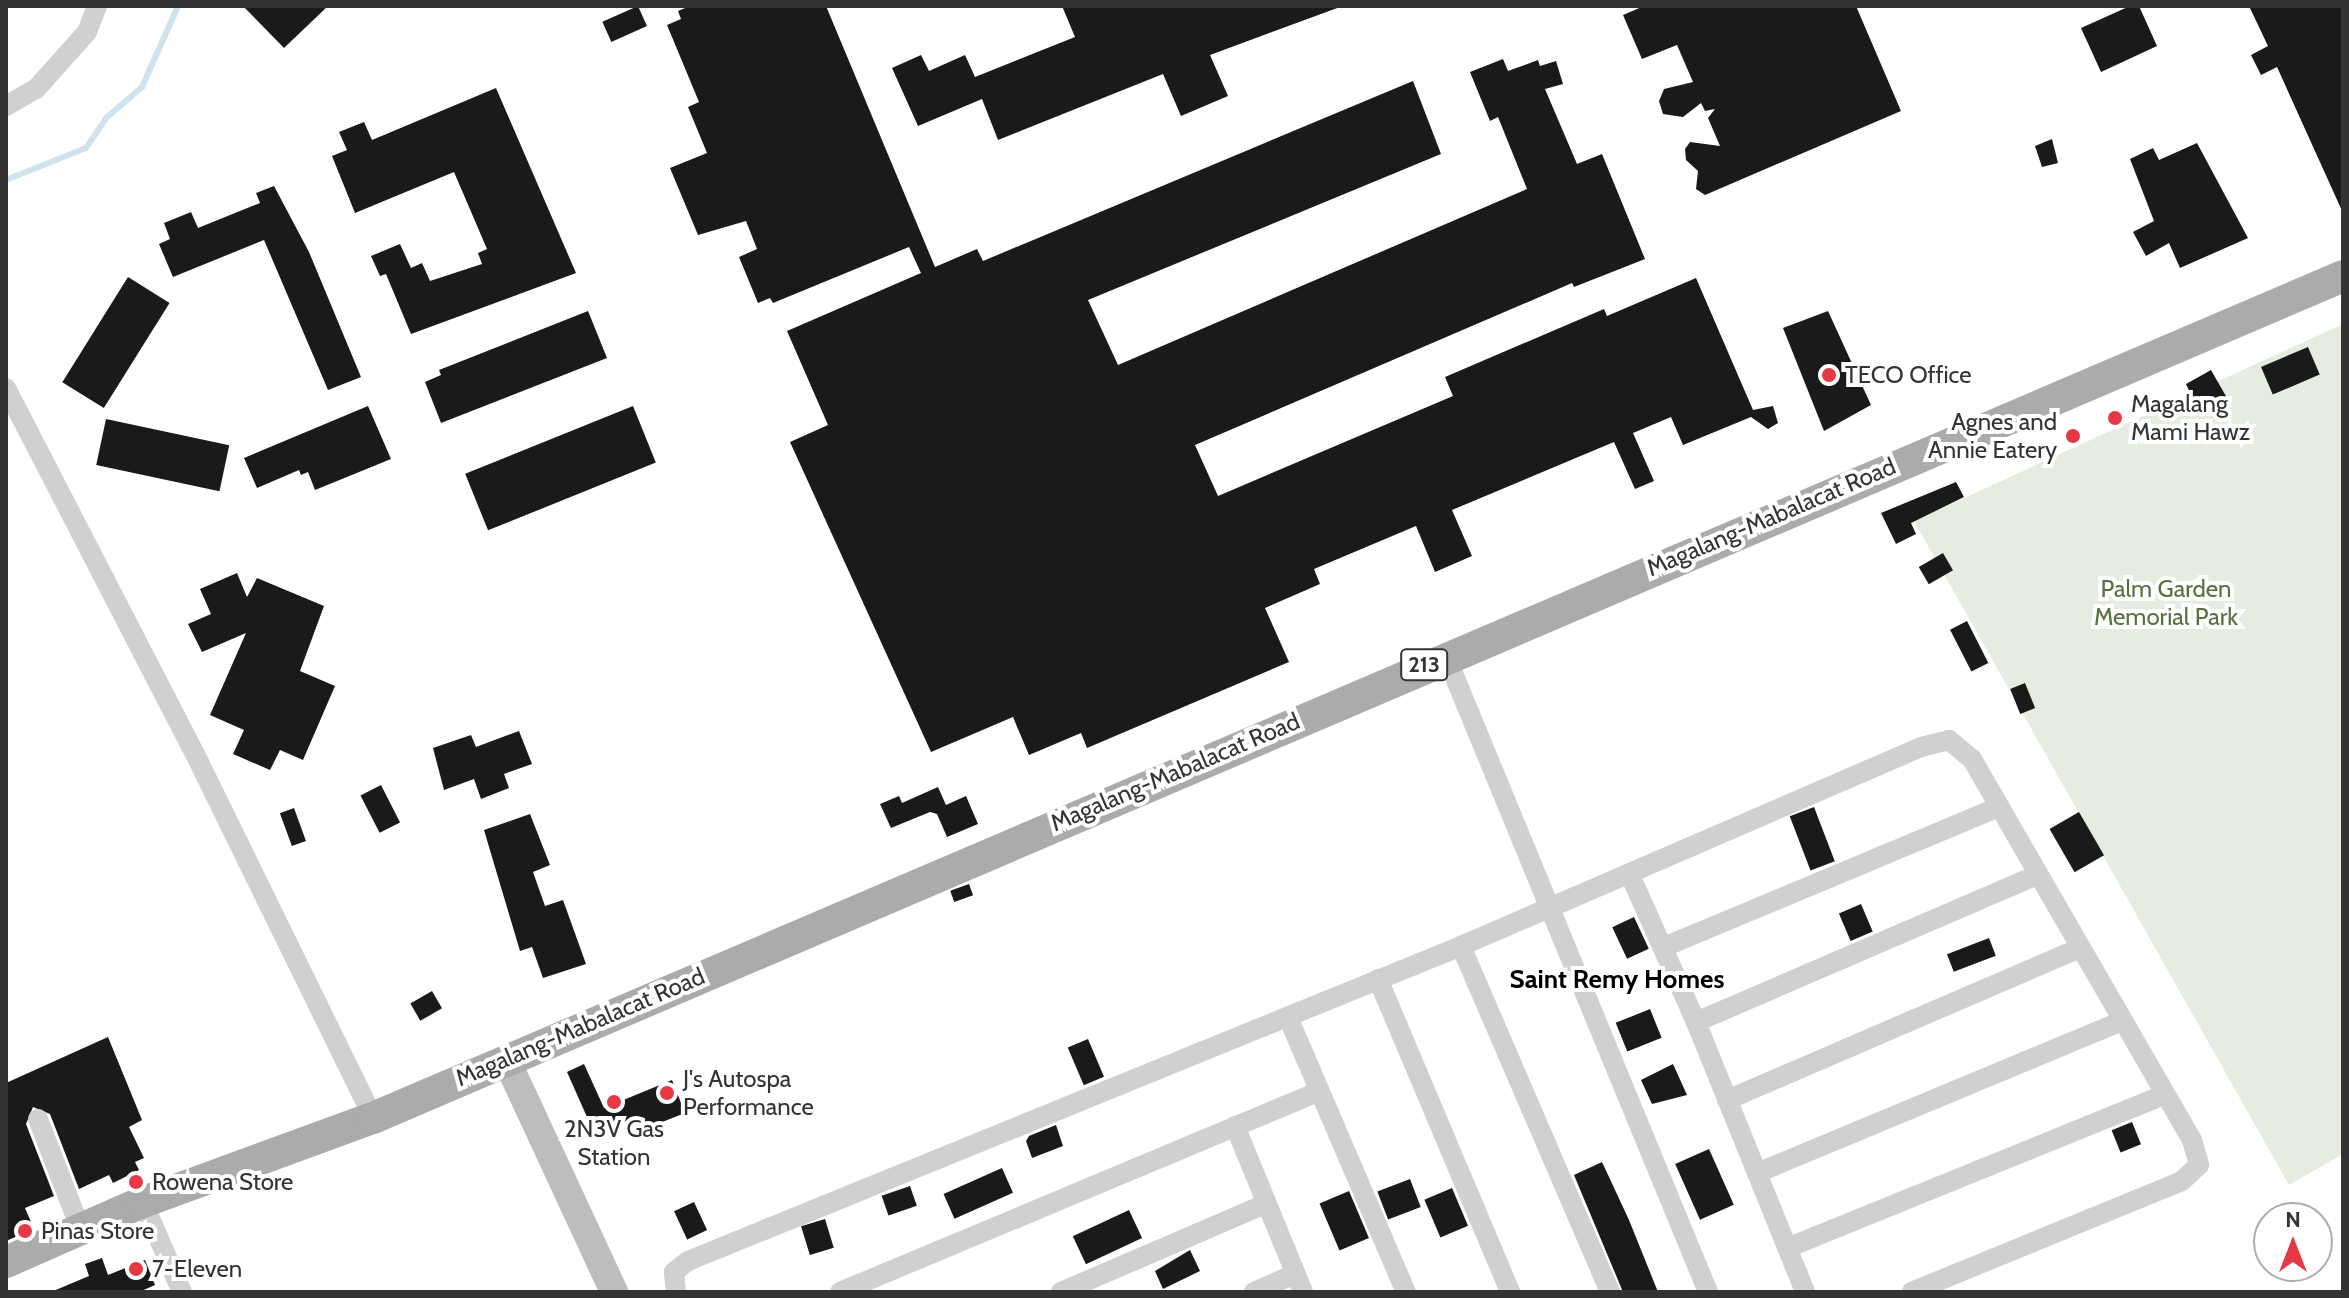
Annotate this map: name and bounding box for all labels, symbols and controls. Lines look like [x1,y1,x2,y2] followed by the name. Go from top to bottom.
[1845,361,1972,389] place label: TECO Office
[1820,366,1838,384] marker: TECO Office
[2131,390,2250,446] place label: Magalang Mami Hawz
[1928,408,2057,464] place label: Agnes and Annie Eatery
[2106,409,2124,427] marker: Magalang Mami Hawz
[2064,427,2082,445] marker: Agnes and Annie Eatery
[1642,451,1900,583] street label: Magalang-Mabalacat Road
[2094,575,2238,631] park label: Palm Garden Memorial Park
[1400,647,1448,683] road number: 213
[1046,706,1304,838] street label: Magalang-Mabalacat Road
[451,961,709,1093] street label: Magalang-Mabalacat Road
[1510,964,1724,996] district label: Saint Remy Homes
[683,1065,814,1121] place label: J's Autospa Performance
[658,1084,676,1102] marker: J's Autospa Performance
[605,1093,623,1111] marker: 2N3V Gas Station
[564,1115,664,1171] place label: 2N3V Gas Station
[152,1168,293,1196] place label: Rowena Store
[127,1173,145,1191] marker: Rowena Store
[2253,1202,2333,1282] north arrow
[2285,1206,2301,1233] text: N
[41,1217,154,1245] place label: Pinas Store
[16,1222,34,1240] marker: Pinas Store
[152,1255,242,1283] place label: 7-Eleven
[127,1260,145,1278] marker: 7-Eleven

